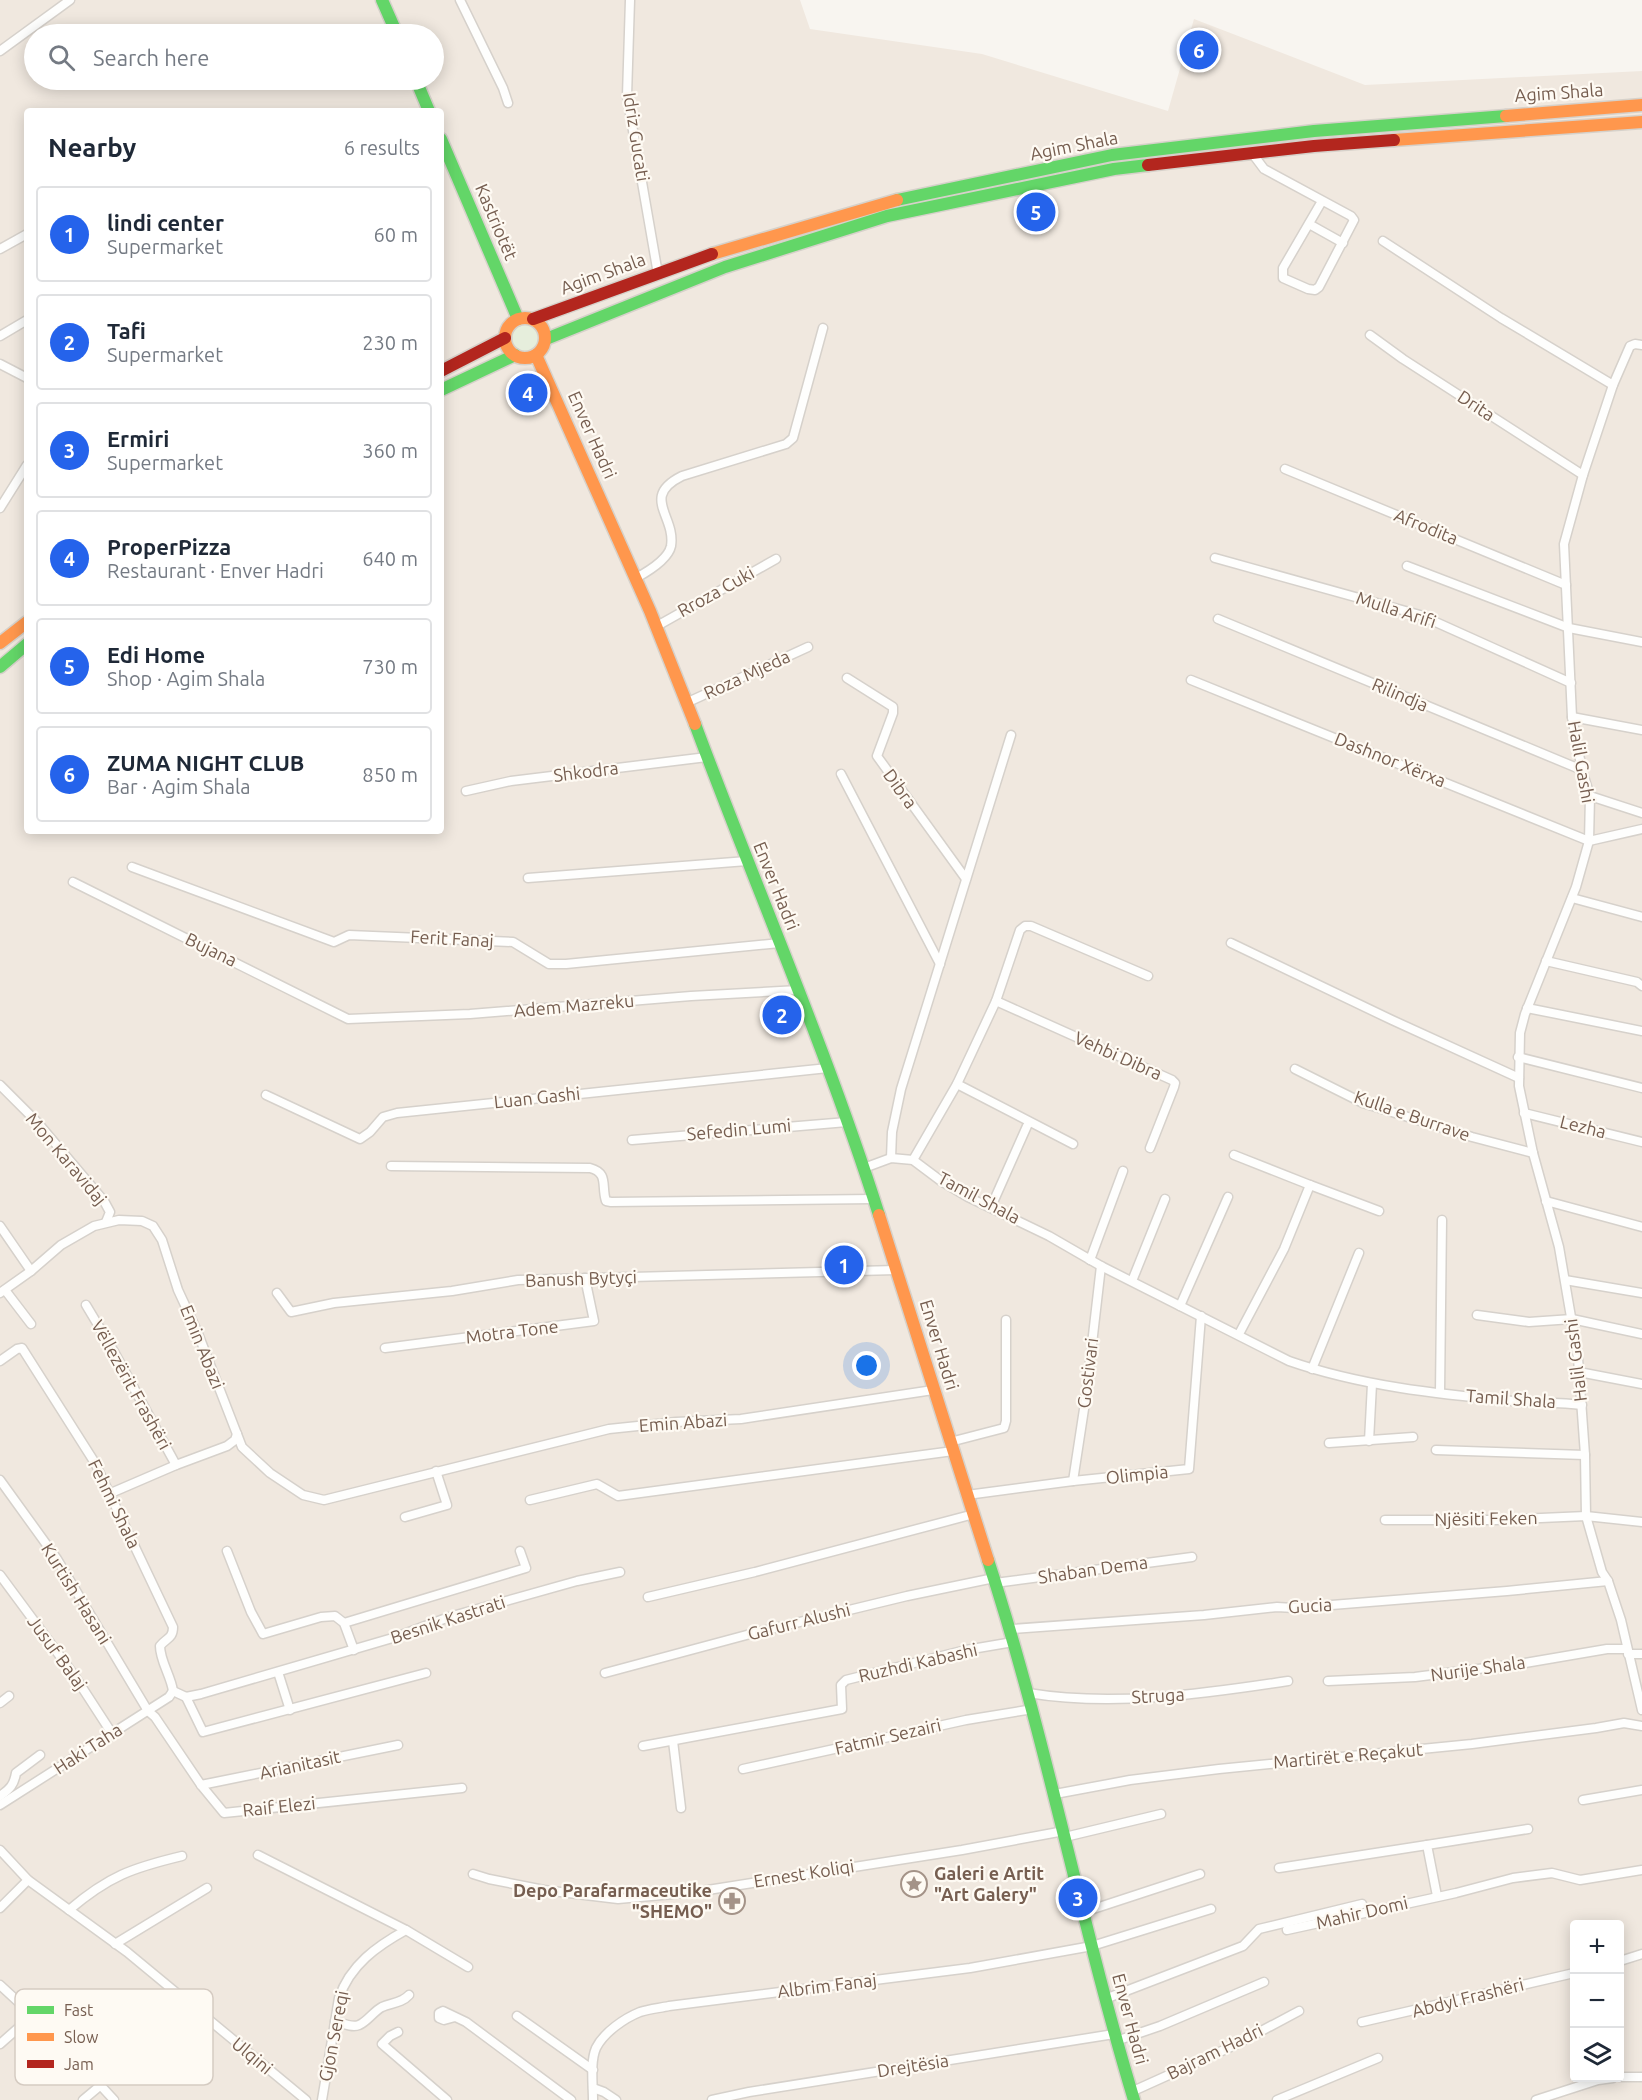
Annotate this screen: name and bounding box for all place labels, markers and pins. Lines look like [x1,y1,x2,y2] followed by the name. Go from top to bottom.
[1180,28,1218,72] pin: 6
[1016,190,1056,234] pin: 5
[508,370,548,416] pin: 4
[762,992,802,1038] pin: 2
[824,1242,864,1288] pin: 1
[934,1863,1044,1904] place label: Galeri e Artit "Art Galery"
[899,1869,929,1899] place icon: Galeri e Artit "Art Galery"
[1058,1876,1098,1920] pin: 3
[513,1880,712,1921] place label: Depo Parafarmaceutike "SHEMO"
[717,1886,747,1916] pharmacy icon: Depo Parafarmaceutike "SHEMO"

